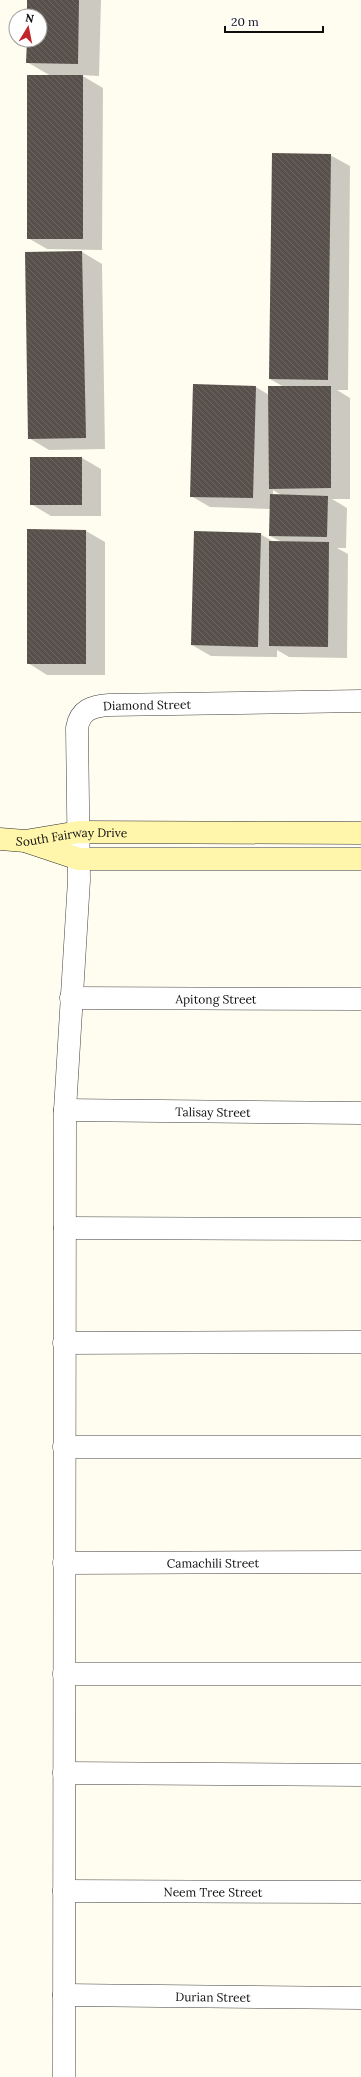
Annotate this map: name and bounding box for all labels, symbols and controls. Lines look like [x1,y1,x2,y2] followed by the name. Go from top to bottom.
[8,8,48,48] north arrow
[225,8,323,34] scale bar
[24,11,36,26] text: N
[231,14,259,29] text: 20 m
[102,696,191,713] street label: Diamond Street
[15,824,128,849] street label: South Fairway Drive
[174,991,257,1006] street label: Apitong Street
[175,1104,251,1119] street label: Talisay Street
[167,1555,260,1570] street label: Camachili Street
[164,1884,263,1899] street label: Neem Tree Street
[175,1989,251,2004] street label: Durian Street

